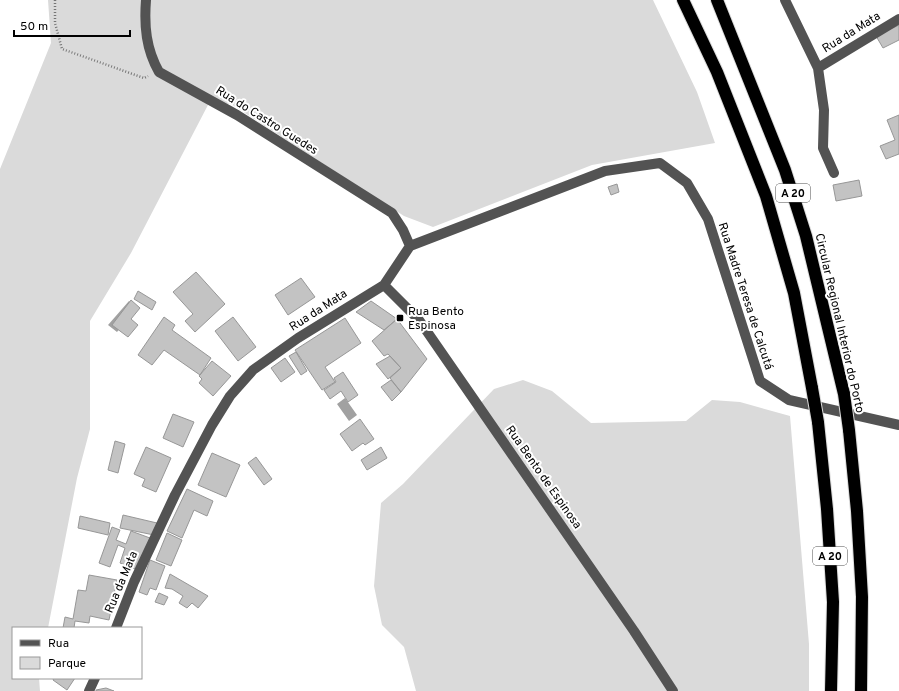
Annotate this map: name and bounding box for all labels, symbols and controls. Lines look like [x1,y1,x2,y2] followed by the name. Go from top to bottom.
[819,9,884,57] street label: Rua da Mata
[14,12,130,38] scale bar
[20,19,48,35] text: 50 m
[212,83,321,159] street label: Rua do Castro Guedes
[776,184,810,202] road number: A 20
[714,221,776,372] street label: Rua Madre Teresa de Calcutá
[811,232,868,415] street label: Circular Regional Interior do Porto
[287,286,350,335] street label: Rua da Mata
[408,304,464,334] place label: Rua Bento Espinosa
[395,313,405,323] marker: Rua Bento Espinosa
[501,423,585,532] street label: Rua Bento de Espinosa
[813,547,847,565] road number: A 20
[102,549,142,616] street label: Rua da Mata
[12,627,142,679] legend
[48,636,69,652] text: Rua
[48,656,86,672] text: Parque

